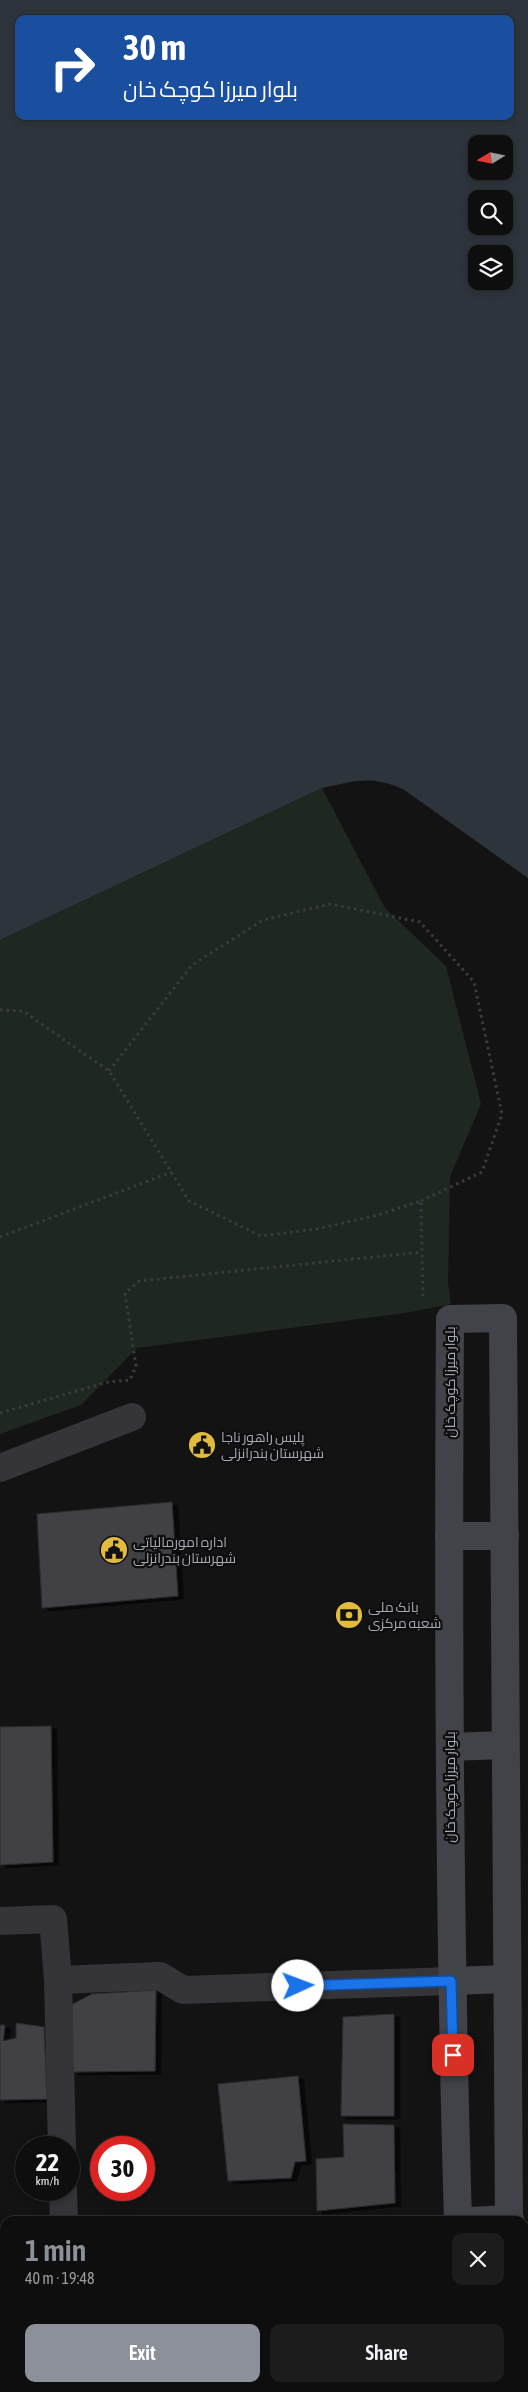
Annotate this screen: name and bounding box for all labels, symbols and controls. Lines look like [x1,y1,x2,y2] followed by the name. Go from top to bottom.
[123,27,186,67] text: 30 m
[40,35,105,100] icon: right
[123,76,298,102] text: بلوار میرزا کوچک خان
[468,135,512,180] north arrow
[468,135,513,290] map controls
[468,190,513,235] button: search
[468,245,513,290] button: layers
[442,1326,460,1438] street label: بلوار میرزا کوچک خان
[221,1429,324,1461] place label: پلیس راهور ناجا شهرستان بندرانزلی
[187,1430,217,1460] public building icon: پلیس راهور ناجا شهرستان بندرانزلی
[133,1534,236,1566] place label: اداره امورمالیاتی شهرستان بندرانزلی
[99,1535,129,1565] public building icon: اداره امورمالیاتی شهرستان بندرانزلی
[368,1599,441,1631] place label: بانک ملی شعبه مرکزی
[334,1600,364,1630] bank icon: بانک ملی شعبه مرکزی
[442,1731,460,1843] street label: بلوار میرزا کوچک خان
[271,1959,323,2011] position arrow
[432,2034,474,2076] pin
[439,2041,467,2069] icon: arrive
[90,2136,155,2201] speed limit sign: 30
[36,2148,59,2176] text: 22
[36,2174,59,2188] text: km/h
[25,2233,86,2267] text: 1 min
[452,2233,504,2285] button: close
[25,2269,95,2287] text: 40 m · 19:48
[25,2324,260,2382] button: Exit
[270,2324,504,2382] button: Share

